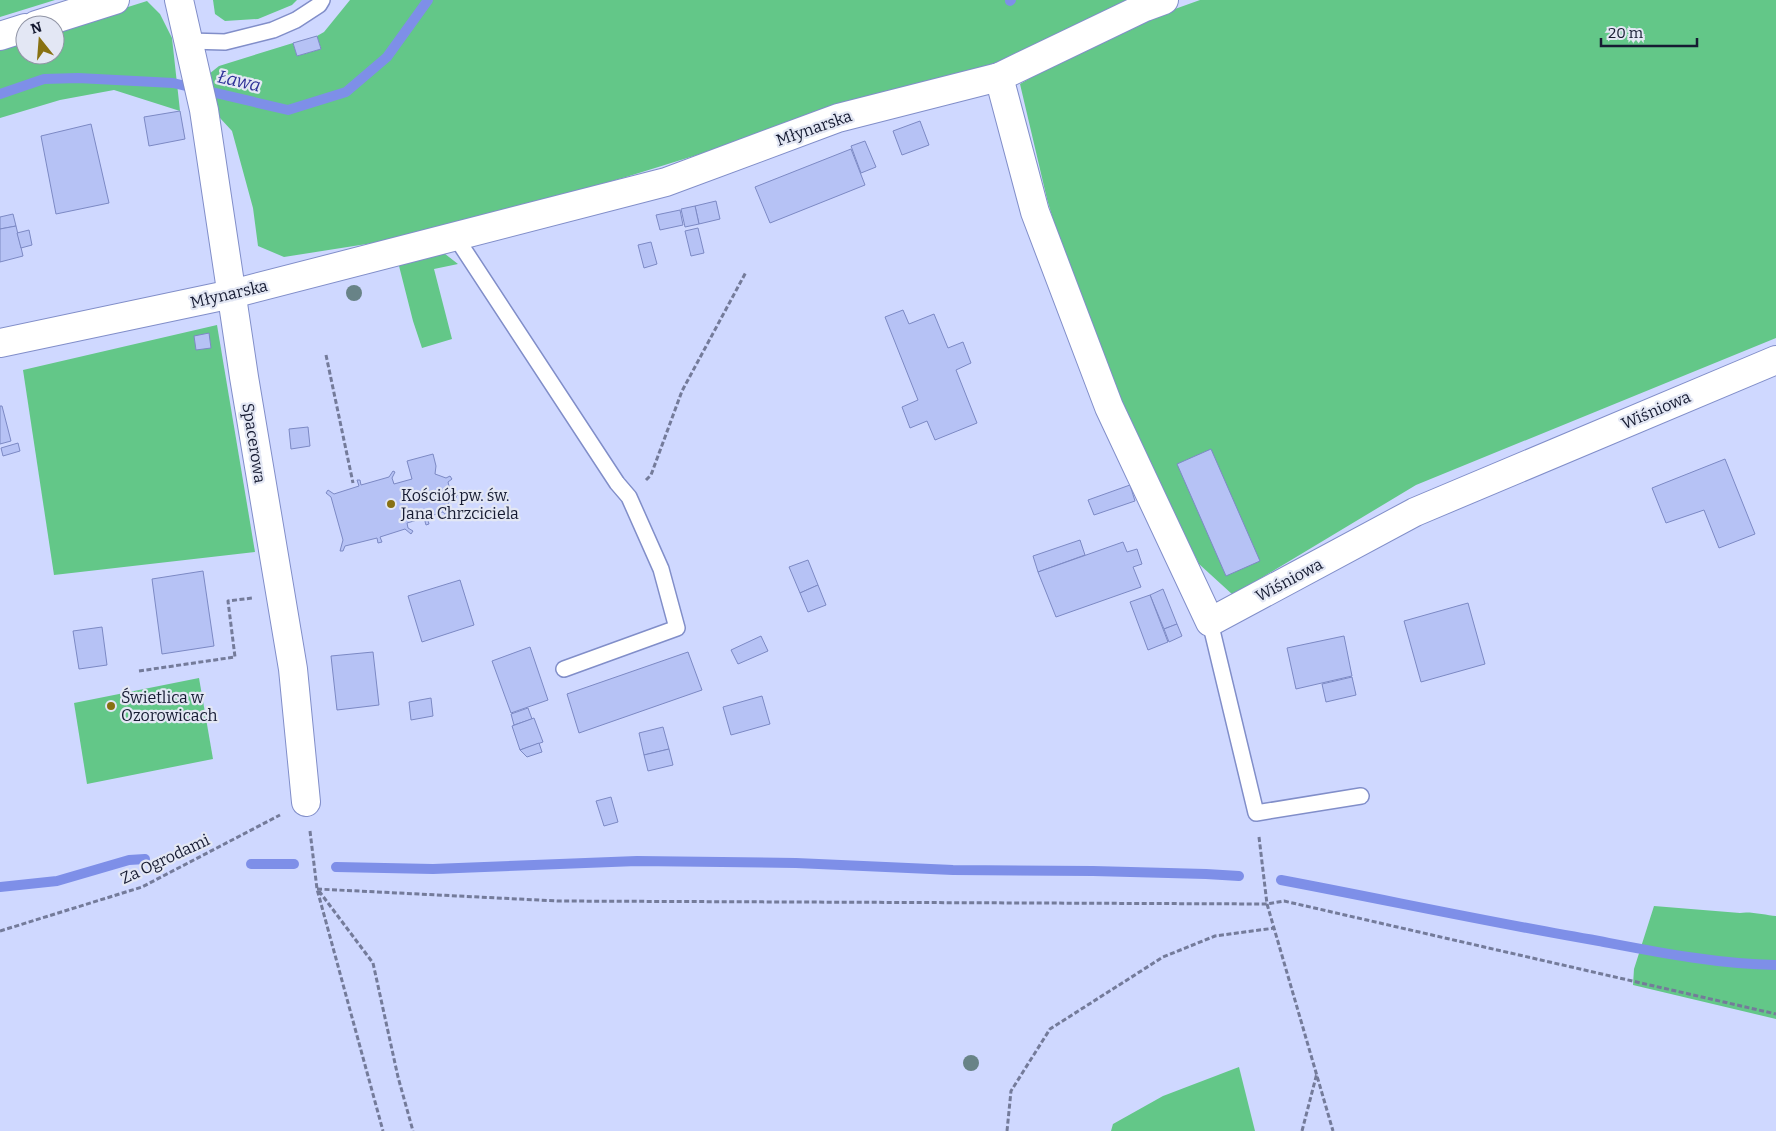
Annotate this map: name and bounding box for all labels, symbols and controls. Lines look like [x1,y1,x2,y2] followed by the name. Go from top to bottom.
[15,15,65,65] north arrow
[1601,15,1697,47] scale bar
[29,18,44,38] text: N
[1608,24,1644,42] text: 20 m
[215,65,263,97] water label: Ława
[774,106,855,150] street label: Młynarska
[188,276,270,312] street label: Młynarska
[1619,387,1694,433] street label: Wiśniowa
[238,402,270,485] street label: Spacerowa
[400,486,519,523] place label: Kościół pw. św. Jana Chrzciciela
[385,498,397,510] marker: Kościół pw. św. Jana Chrzciciela
[1252,554,1326,606] street label: Wiśniowa
[121,687,217,725] place label: Świetlica w Ozorowicach
[105,700,117,712] marker: Świetlica w Ozorowicach
[117,830,213,888] street label: Za Ogrodami

